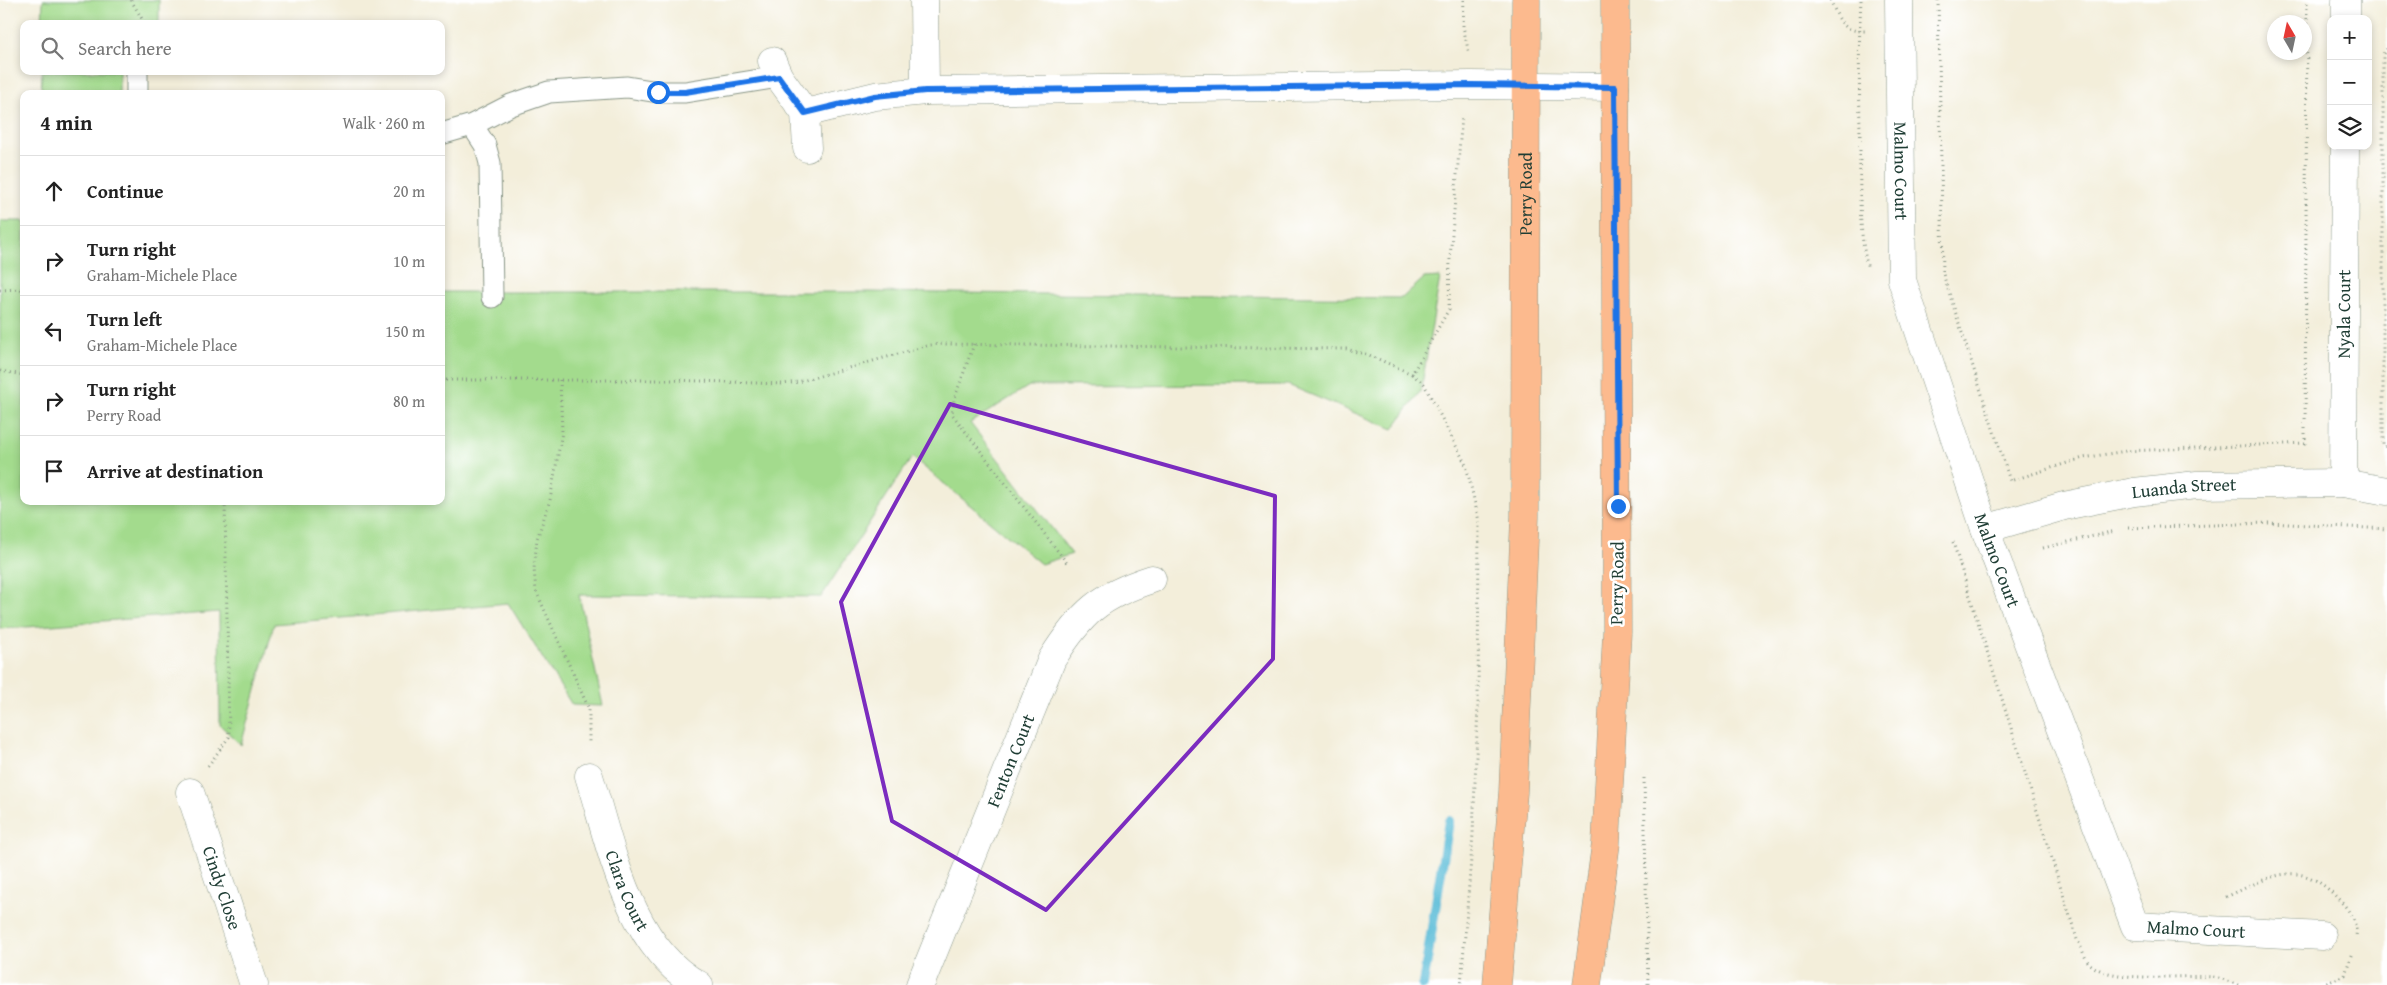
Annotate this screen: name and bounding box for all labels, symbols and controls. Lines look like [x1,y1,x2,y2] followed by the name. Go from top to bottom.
[2267,15,2312,60] north arrow
[2327,15,2372,150] map controls
[2327,15,2372,60] button: +
[20,20,445,75] search box
[38,34,66,62] icon: search
[78,34,172,62] text: Search here
[2327,60,2372,105] button: −
[647,81,670,104] route start
[2327,105,2372,150] button: layers
[40,107,92,138] text: 4 min
[342,111,425,135] text: Walk · 260 m
[1887,121,1915,221] street label: Malmo Court
[1512,152,1539,236] street label: Perry Road
[40,177,68,205] icon: ahead
[87,177,164,205] text: Continue
[393,179,425,203] text: 20 m
[87,235,176,263] text: Turn right
[40,247,68,275] icon: right
[393,249,425,273] text: 10 m
[87,263,237,287] text: Graham-Michele Place
[2330,269,2357,359] street label: Nyala Court
[87,305,162,333] text: Turn left
[40,317,68,345] icon: left
[385,319,425,343] text: 150 m
[87,333,237,357] text: Graham-Michele Place
[87,375,176,403] text: Turn right
[40,387,68,415] icon: right
[393,389,425,413] text: 80 m
[87,403,161,427] text: Perry Road
[40,457,68,485] icon: arrive
[87,457,263,485] text: Arrive at destination
[2130,470,2237,505] street label: Luanda Street
[1607,495,1630,518] route end
[1968,510,2028,612] street label: Malmo Court
[1602,541,1631,625] street label: Perry Road
[979,709,1042,811] street label: Fenton Court
[196,842,249,933] street label: Cindy Close
[599,847,657,937] street label: Clara Court
[2146,913,2247,945] street label: Malmo Court

